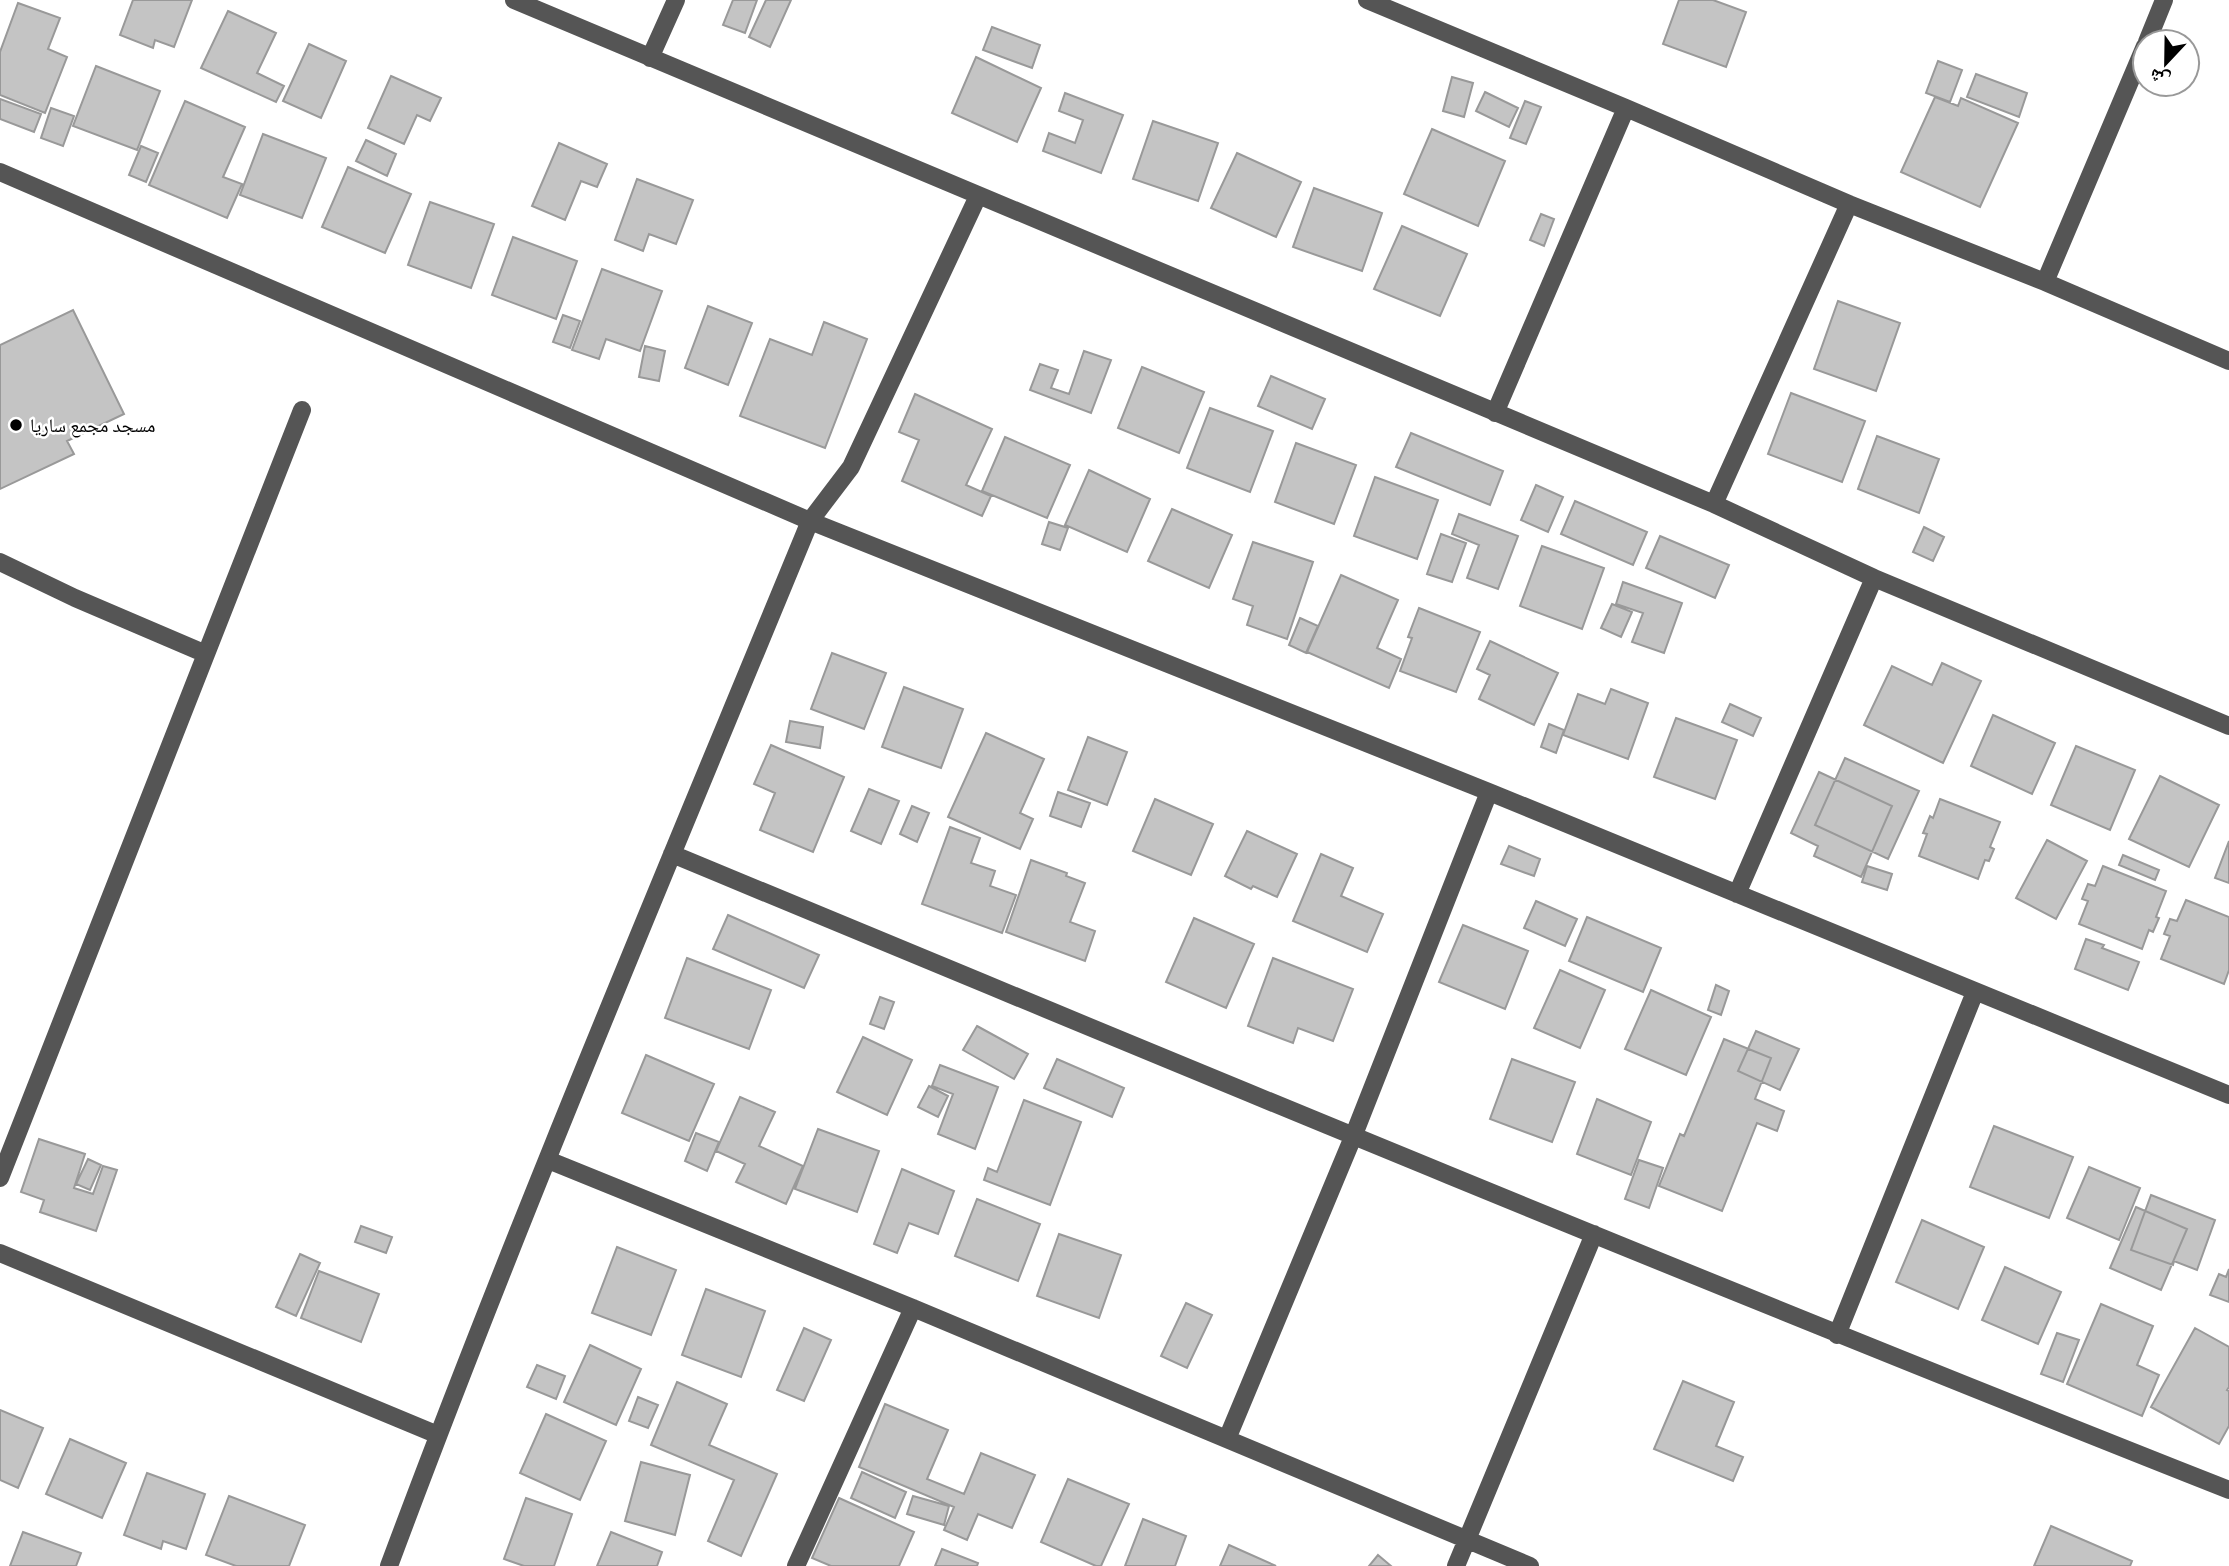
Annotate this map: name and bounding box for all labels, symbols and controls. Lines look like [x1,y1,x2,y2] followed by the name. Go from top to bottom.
[2131,28,2201,98] north arrow
[2146,63,2174,93] text: ش
[30,414,155,438] place label: مسجد مجمع ساريا
[8,417,24,433] marker: مسجد مجمع ساريا

